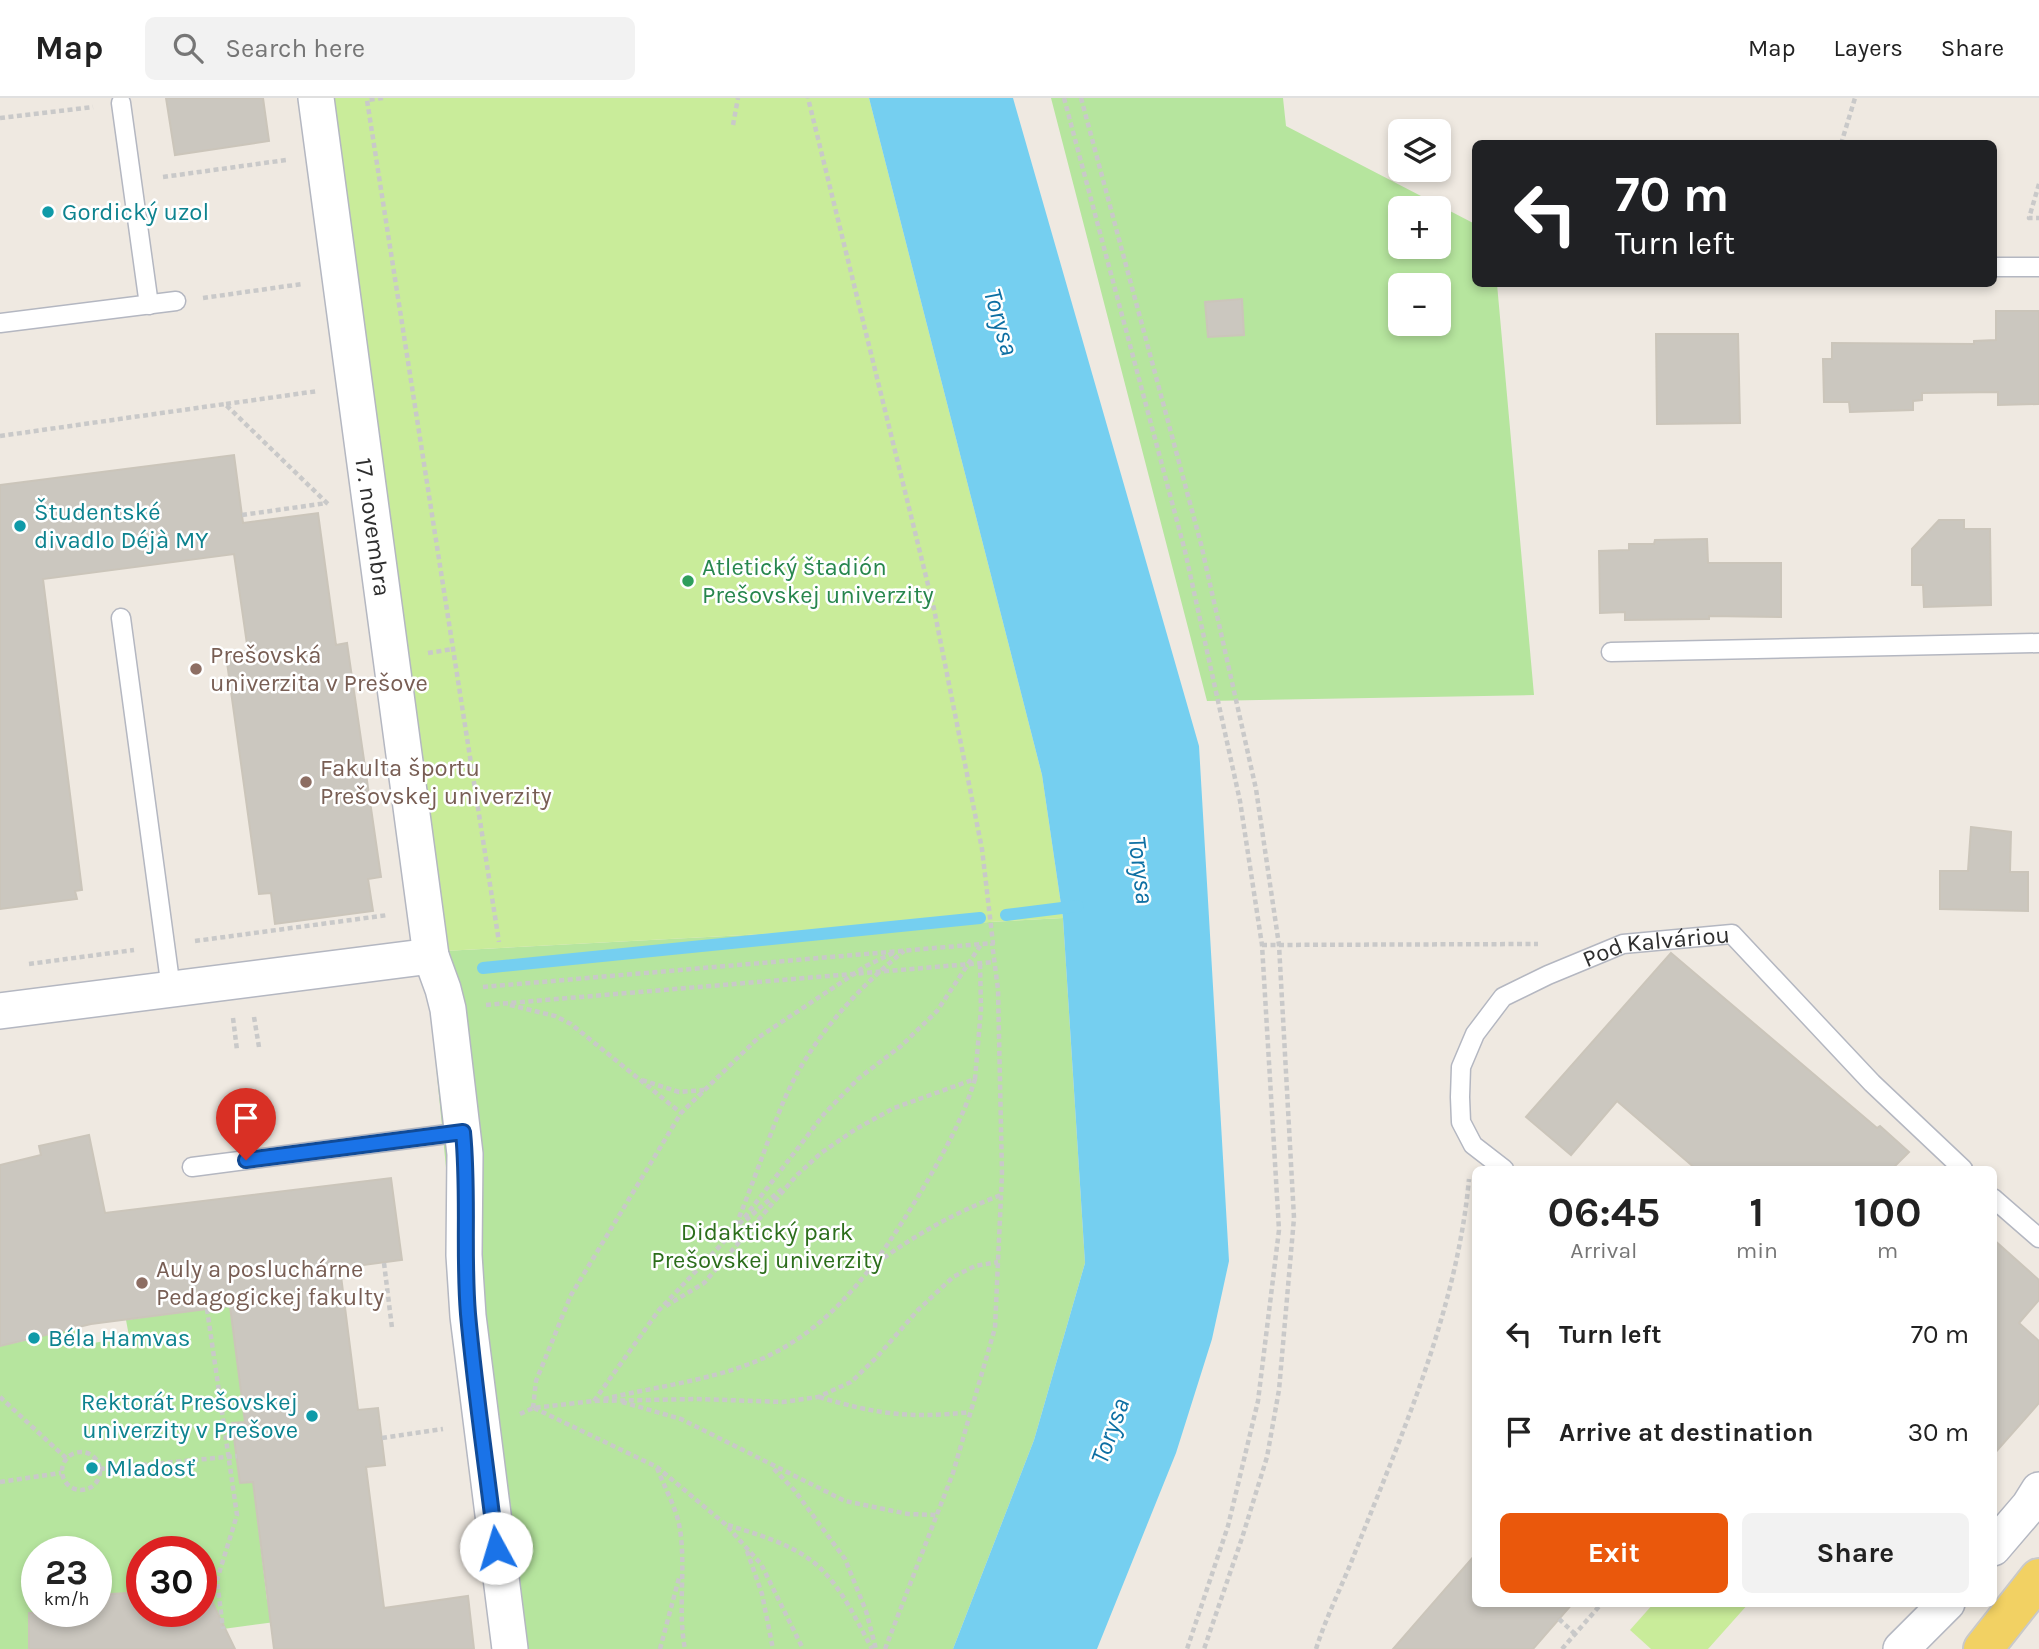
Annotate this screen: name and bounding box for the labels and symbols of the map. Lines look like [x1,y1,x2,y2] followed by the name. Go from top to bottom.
[62,198,209,226] place label: Gordický uzol
[40,204,56,220] marker: Gordický uzol
[977,285,1025,359] water label: Torysa
[349,456,397,598] street label: 17. novembra
[34,497,209,554] place label: Študentské divadlo Déjà MY
[12,518,28,534] marker: Študentské divadlo Déjà MY
[702,553,934,609] place label: Atletický štadión Prešovskej univerzity
[680,573,696,589] marker: Atletický štadión Prešovskej univerzity
[210,641,428,697] place label: Prešovská univerzita v Prešove
[188,661,204,677] marker: Prešovská univerzita v Prešove
[320,754,552,810] place label: Fakulta športu Prešovskej univerzity
[298,774,314,790] marker: Fakulta športu Prešovskej univerzity
[1121,834,1161,906] water label: Torysa
[1578,920,1731,973] street label: Pod Kalváriou
[216,1088,276,1160] pin
[651,1218,883,1274] park label: Didaktický park Prešovskej univerzity
[156,1255,384,1311] place label: Auly a posluchárne Pedagogickej fakulty
[134,1275,150,1291] marker: Auly a posluchárne Pedagogickej fakulty
[48,1324,190,1352] place label: Béla Hamvas
[26,1330,42,1346] marker: Béla Hamvas
[81,1388,298,1444] place label: Rektorát Prešovskej univerzity v Prešove
[1084,1394,1136,1468] water label: Torysa
[304,1408,320,1424] marker: Rektorát Prešovskej univerzity v Prešove
[106,1454,195,1482] place label: Mladosť
[84,1460,100,1476] marker: Mladosť
[459,1511,533,1585] position arrow
[126,1536,217,1627] speed limit sign: 30

